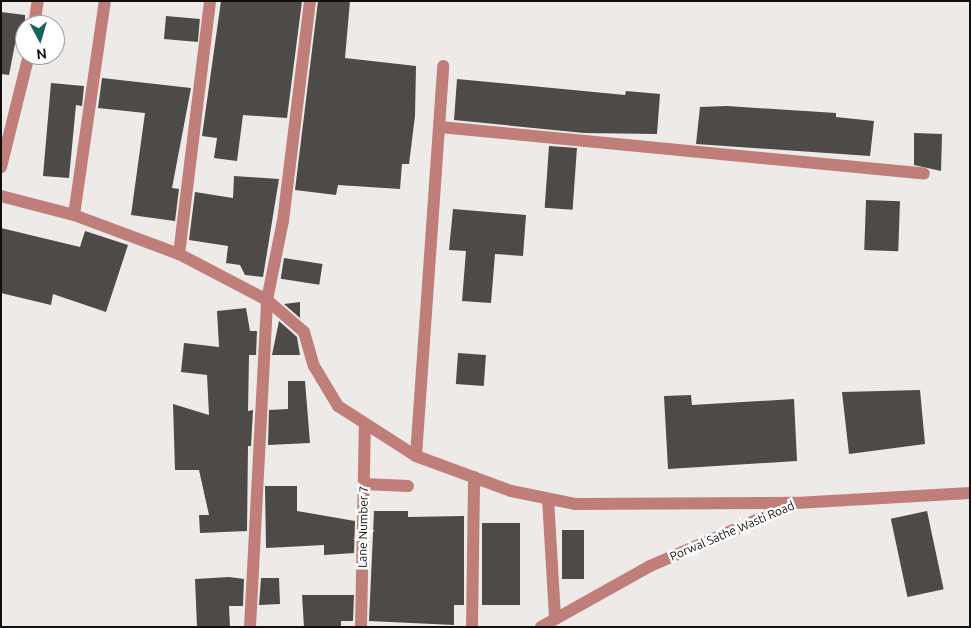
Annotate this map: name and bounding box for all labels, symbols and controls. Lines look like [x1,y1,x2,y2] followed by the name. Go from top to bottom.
[15,15,65,65] north arrow
[35,45,48,62] text: N
[355,486,371,568] street label: Lane Number 7
[668,498,796,564] street label: Porwal Sathe Wasti Road

